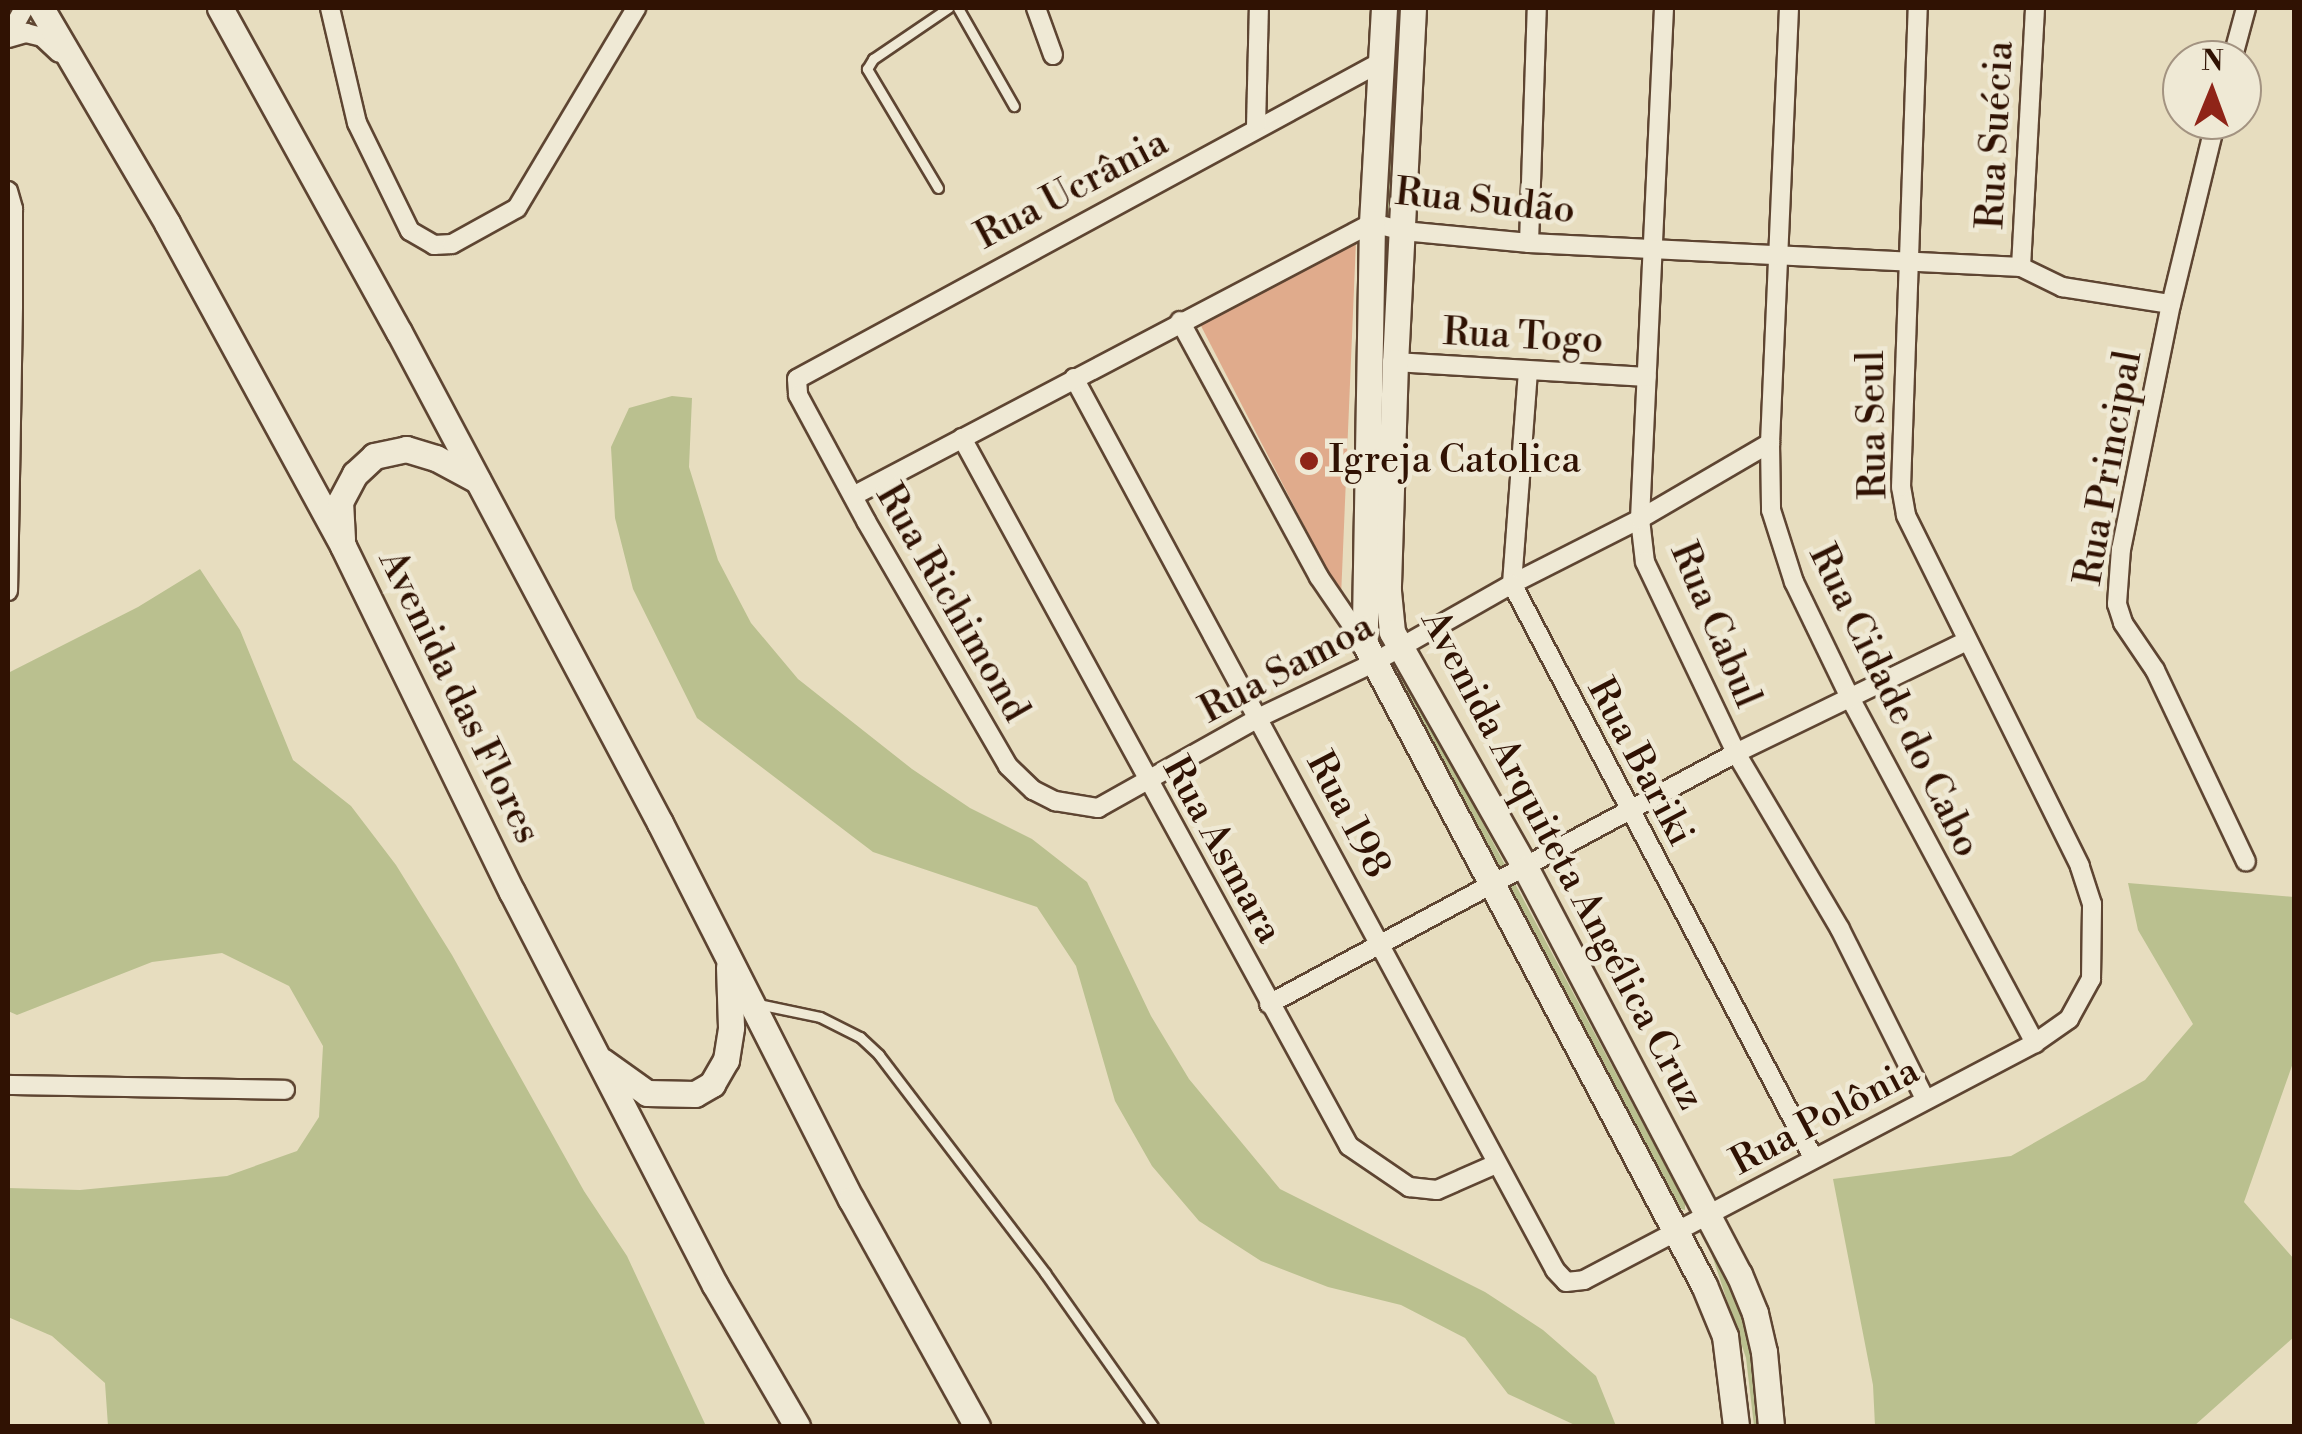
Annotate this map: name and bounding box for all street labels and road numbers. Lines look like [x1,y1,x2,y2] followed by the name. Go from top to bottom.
[1968,40,2024,230] street label: Rua Suécia
[968,120,1176,260] street label: Rua Ucrânia
[1393,170,1577,234] street label: Rua Sudão
[1442,310,1604,364] street label: Rua Togo
[2066,347,2152,589] street label: Rua Principal
[1849,350,1897,500] street label: Rua Seul
[866,476,1038,730] street label: Rua Richimond
[1660,536,1770,714] street label: Rua Cabul
[1799,537,1989,865] street label: Rua Cidade do Cabo
[368,543,550,851] street label: Avenida das Flores
[1411,602,1713,1118] street label: Avenida Arquiteta Angélica Cruz
[1192,604,1382,734] street label: Rua Samoa
[1577,671,1703,853] street label: Rua Bariki
[1296,744,1400,886] street label: Rua 198
[1152,749,1292,951] street label: Rua Asmara
[1723,1048,1927,1186] street label: Rua Polônia

